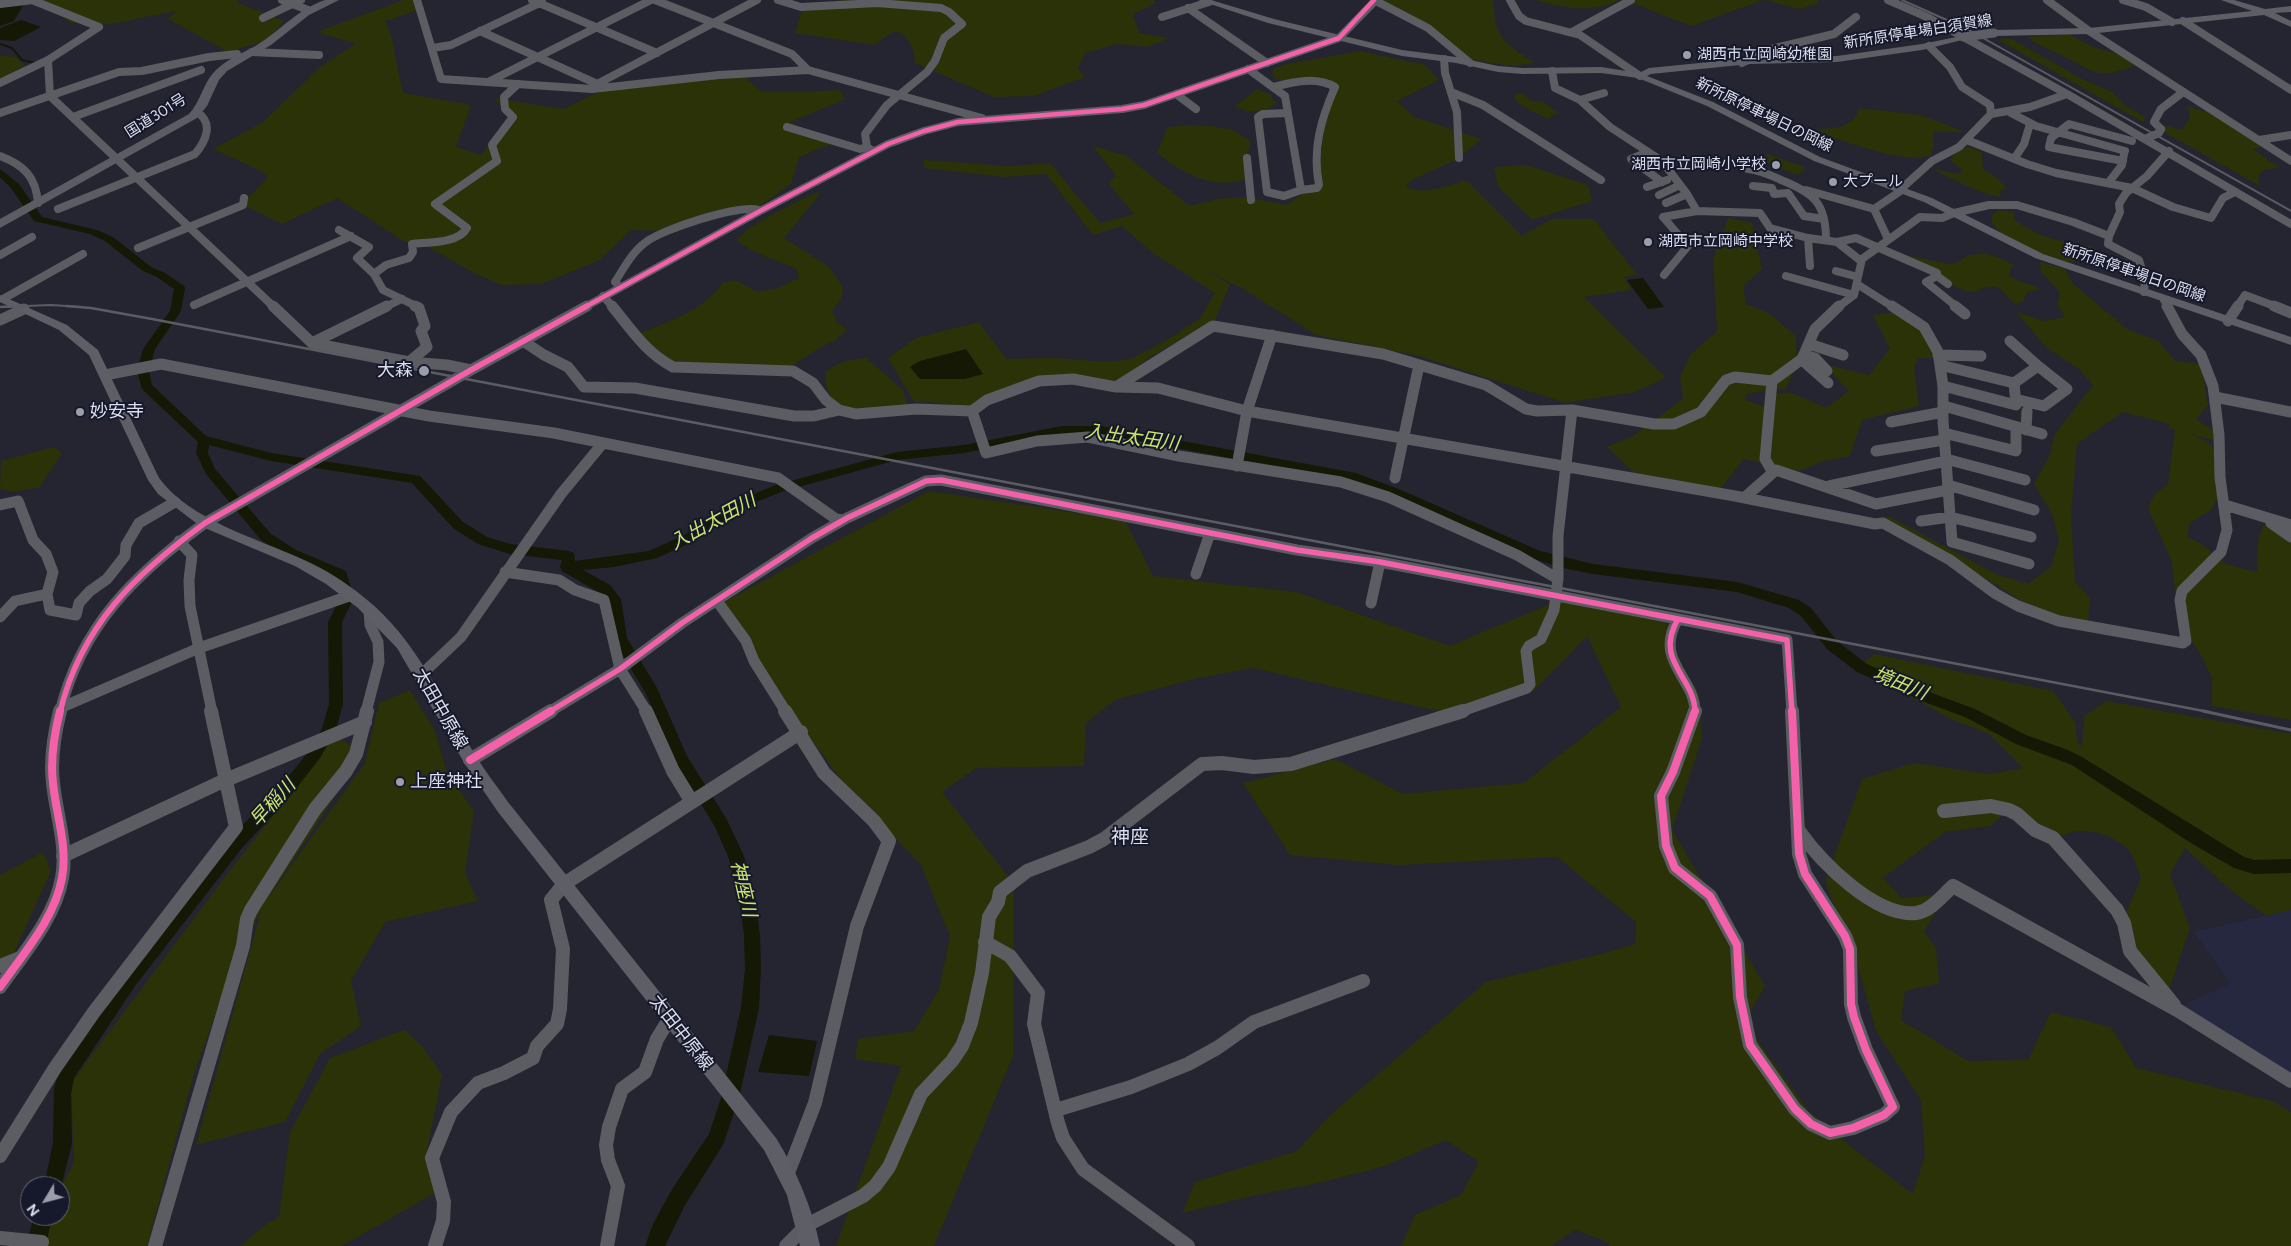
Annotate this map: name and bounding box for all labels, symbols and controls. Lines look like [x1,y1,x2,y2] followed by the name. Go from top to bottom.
[1843,11,1993,53] street label: 新所原停車場白須賀線
[1697,46,1832,64] place label: 湖西市立岡崎幼稚園
[1681,49,1693,61] marker: 湖西市立岡崎幼稚園
[1693,74,1835,156] street label: 新所原停車場日の岡線
[122,90,190,142] street label: 国道301号
[1631,156,1766,174] place label: 湖西市立岡崎小学校
[1770,159,1782,171] marker: 湖西市立岡崎小学校
[1843,173,1903,191] place label: 大プール
[1827,176,1839,188] marker: 大プール
[1658,233,1793,251] place label: 湖西市立岡崎中学校
[1642,236,1654,248] marker: 湖西市立岡崎中学校
[2060,240,2208,306] street label: 新所原停車場日の岡線
[377,360,413,382] place label: 大森
[417,364,431,378] marker: 大森
[90,401,144,423] place label: 妙安寺
[74,406,86,418] marker: 妙安寺
[1083,420,1181,456] water label: 入出太田川
[666,489,760,555] water label: 入出太田川
[1869,663,1931,705] water label: 境田川
[408,665,472,753] street label: 太田中原線
[410,771,482,793] place label: 上座神社
[245,774,301,832] water label: 早稲川
[394,776,406,788] marker: 上座神社
[1111,826,1149,848] district label: 神座
[725,859,761,919] water label: 神座川
[645,991,717,1075] street label: 太田中原線
[20,1176,70,1226] north arrow
[23,1200,43,1219] text: N

